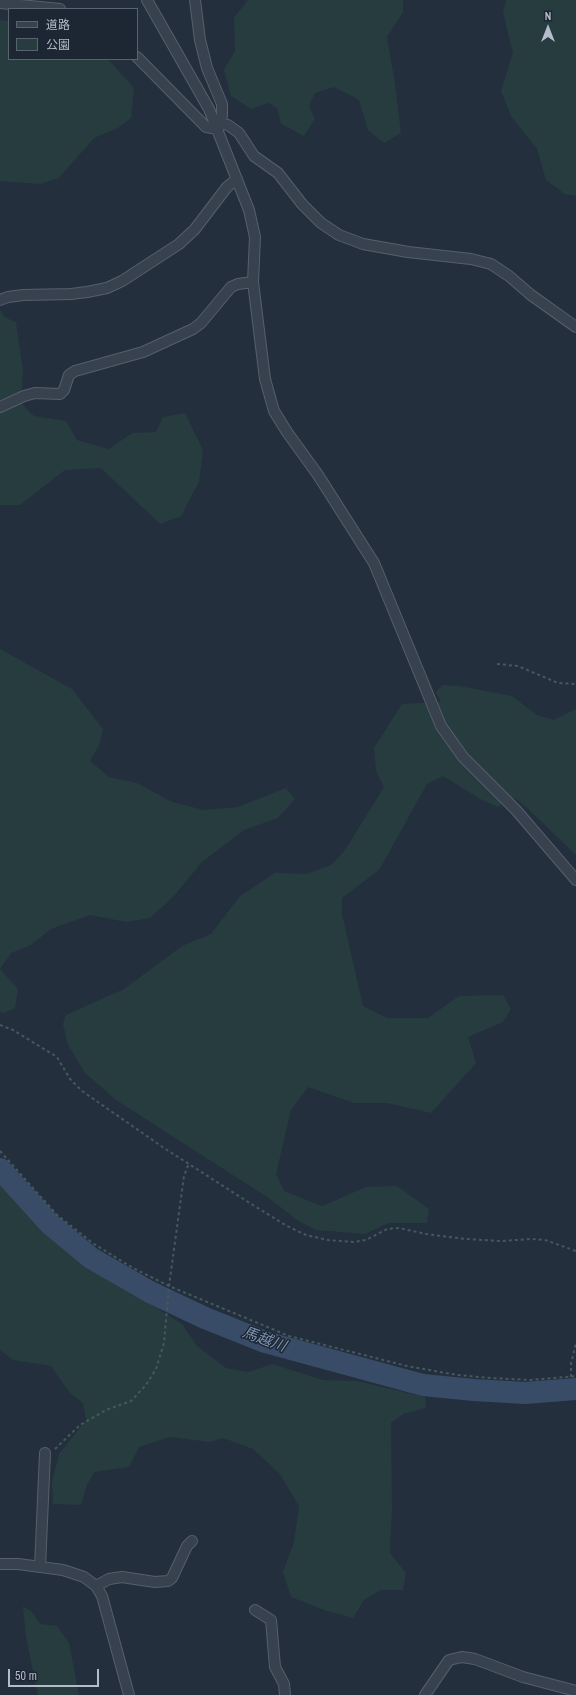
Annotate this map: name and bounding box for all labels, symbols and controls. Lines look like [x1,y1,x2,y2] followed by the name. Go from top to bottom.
[8,8,138,60] legend
[528,8,568,48] north arrow
[545,9,551,23] text: N
[46,17,70,33] text: 道路
[46,37,70,53] text: 公園
[240,1324,288,1356] water label: 馬越川
[10,1661,101,1687] scale bar
[15,1668,37,1684] text: 50 m

